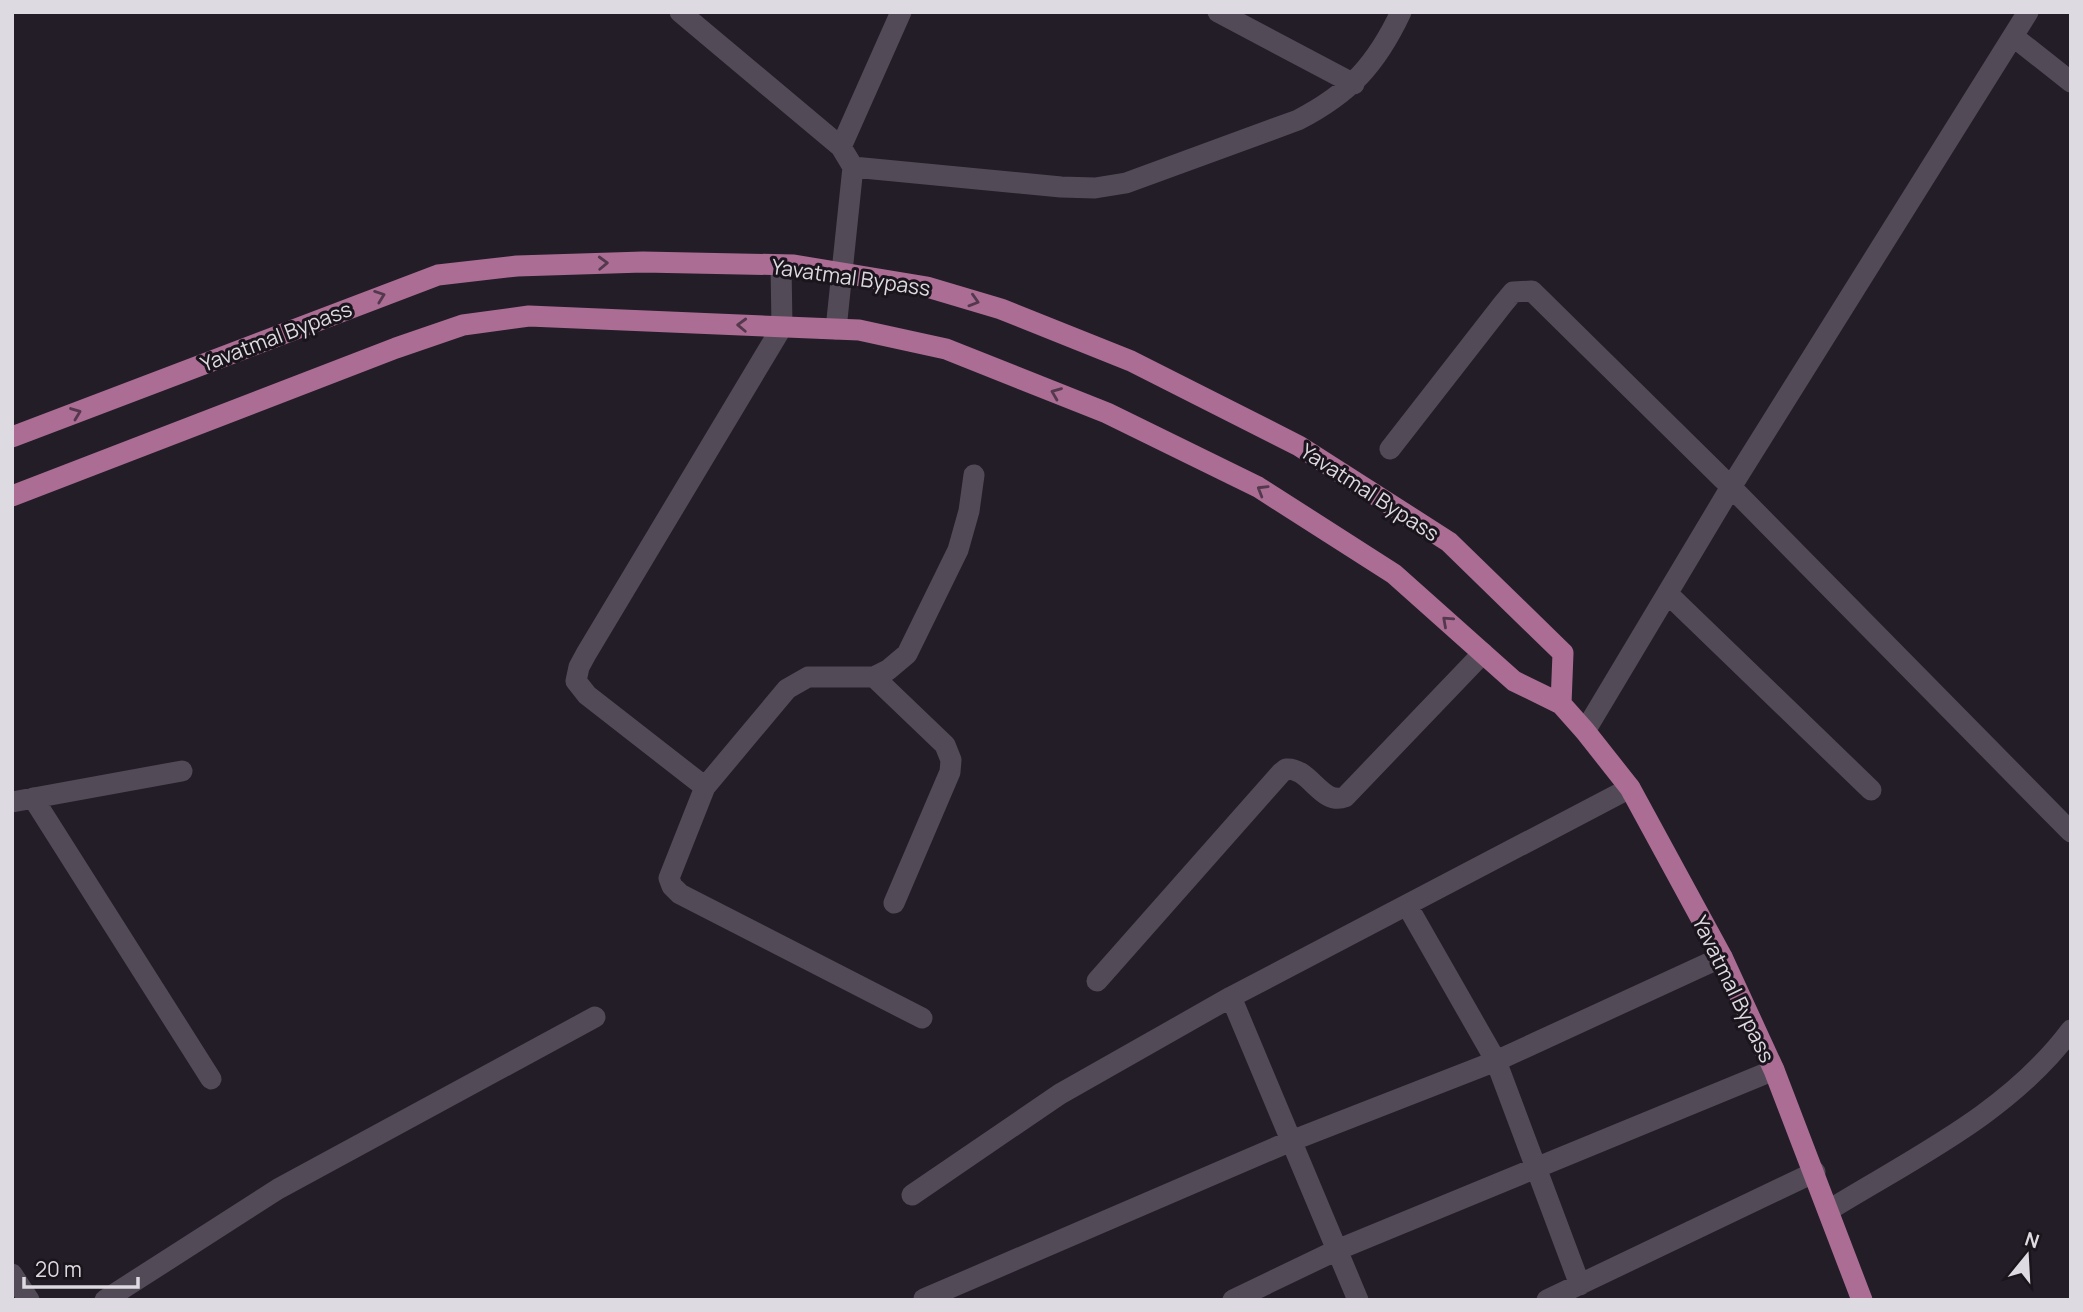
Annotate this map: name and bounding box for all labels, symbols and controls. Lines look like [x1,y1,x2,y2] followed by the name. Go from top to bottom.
[770,252,932,302] street label: Yavatmal Bypass
[598,256,609,271] one-way arrow
[373,290,385,304] one-way arrow
[967,292,979,307] one-way arrow
[196,294,356,378] street label: Yavatmal Bypass
[736,318,747,333] one-way arrow
[1051,387,1064,401] one-way arrow
[69,407,81,421] one-way arrow
[1295,437,1445,547] street label: Yavatmal Bypass
[1256,485,1269,498] one-way arrow
[1442,617,1455,629] one-way arrow
[1686,911,1782,1067] street label: Yavatmal Bypass
[1992,1221,2062,1291] north arrow
[2022,1225,2043,1254] text: N
[24,1246,138,1290] scale bar
[35,1255,82,1283] text: 20 m

